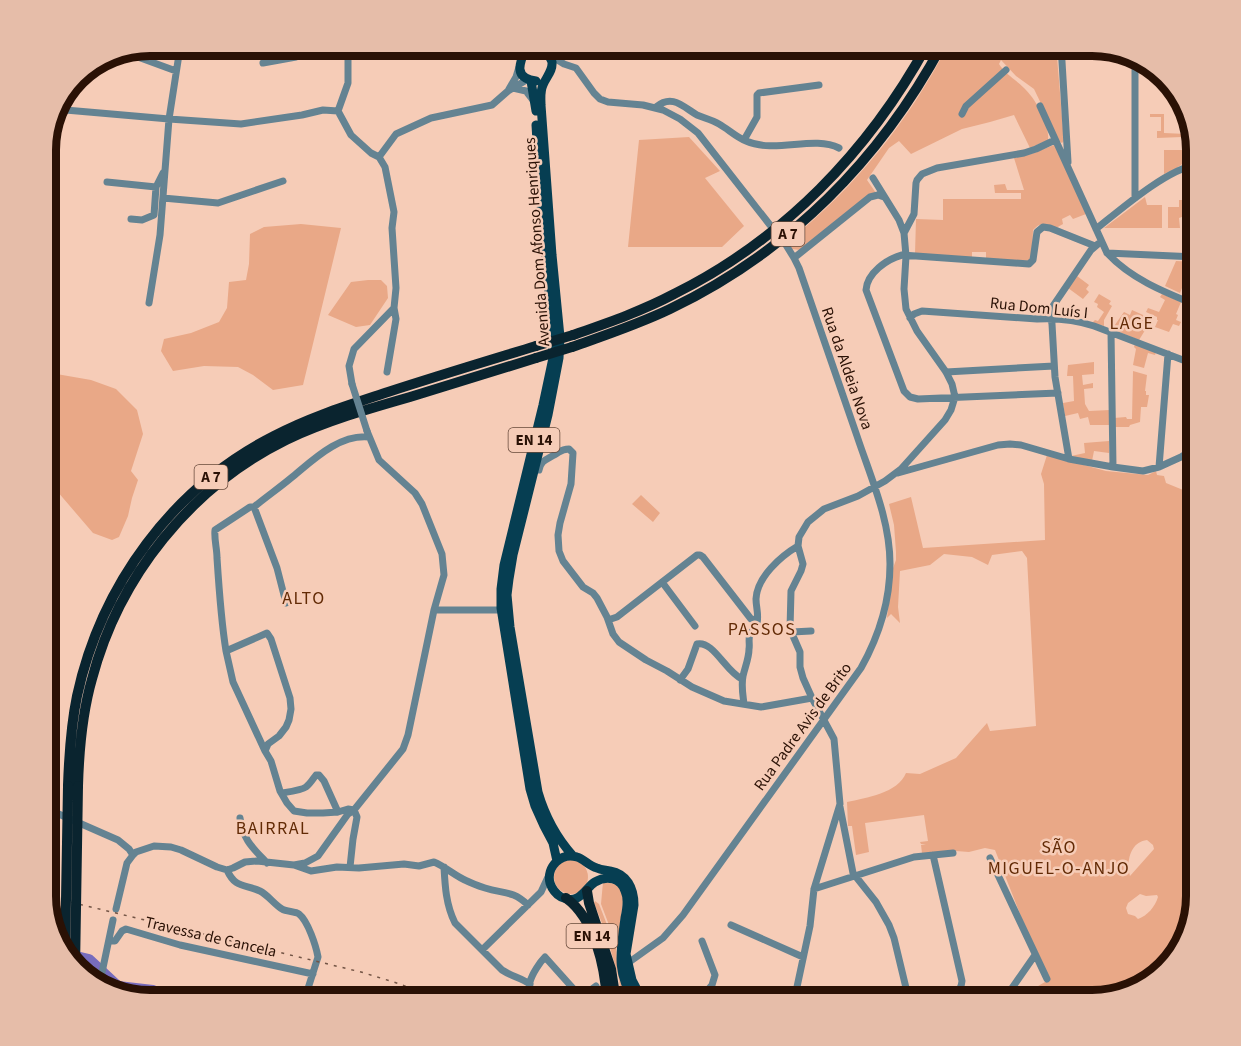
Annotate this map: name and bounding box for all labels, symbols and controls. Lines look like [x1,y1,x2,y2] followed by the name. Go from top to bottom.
[519,136,555,347] street label: Avenida Dom Afonso Henriques
[772,222,804,246] road number: A 7
[989,292,1089,324] street label: Rua Dom Luís I
[816,304,878,433] street label: Rua da Aldeia Nova
[1110,311,1154,336] district label: LAGE
[508,428,560,452] road number: EN 14
[194,465,228,489] road number: A 7
[282,586,326,611] district label: ALTO
[728,617,796,642] district label: PASSOS
[749,658,857,795] street label: Rua Padre Avis de Brito
[236,816,310,841] district label: BAIRRAL
[988,835,1130,881] district label: SÃO MIGUEL-O-ANJO
[143,911,279,963] street label: Travessa de Cancela
[566,924,618,948] road number: EN 14

